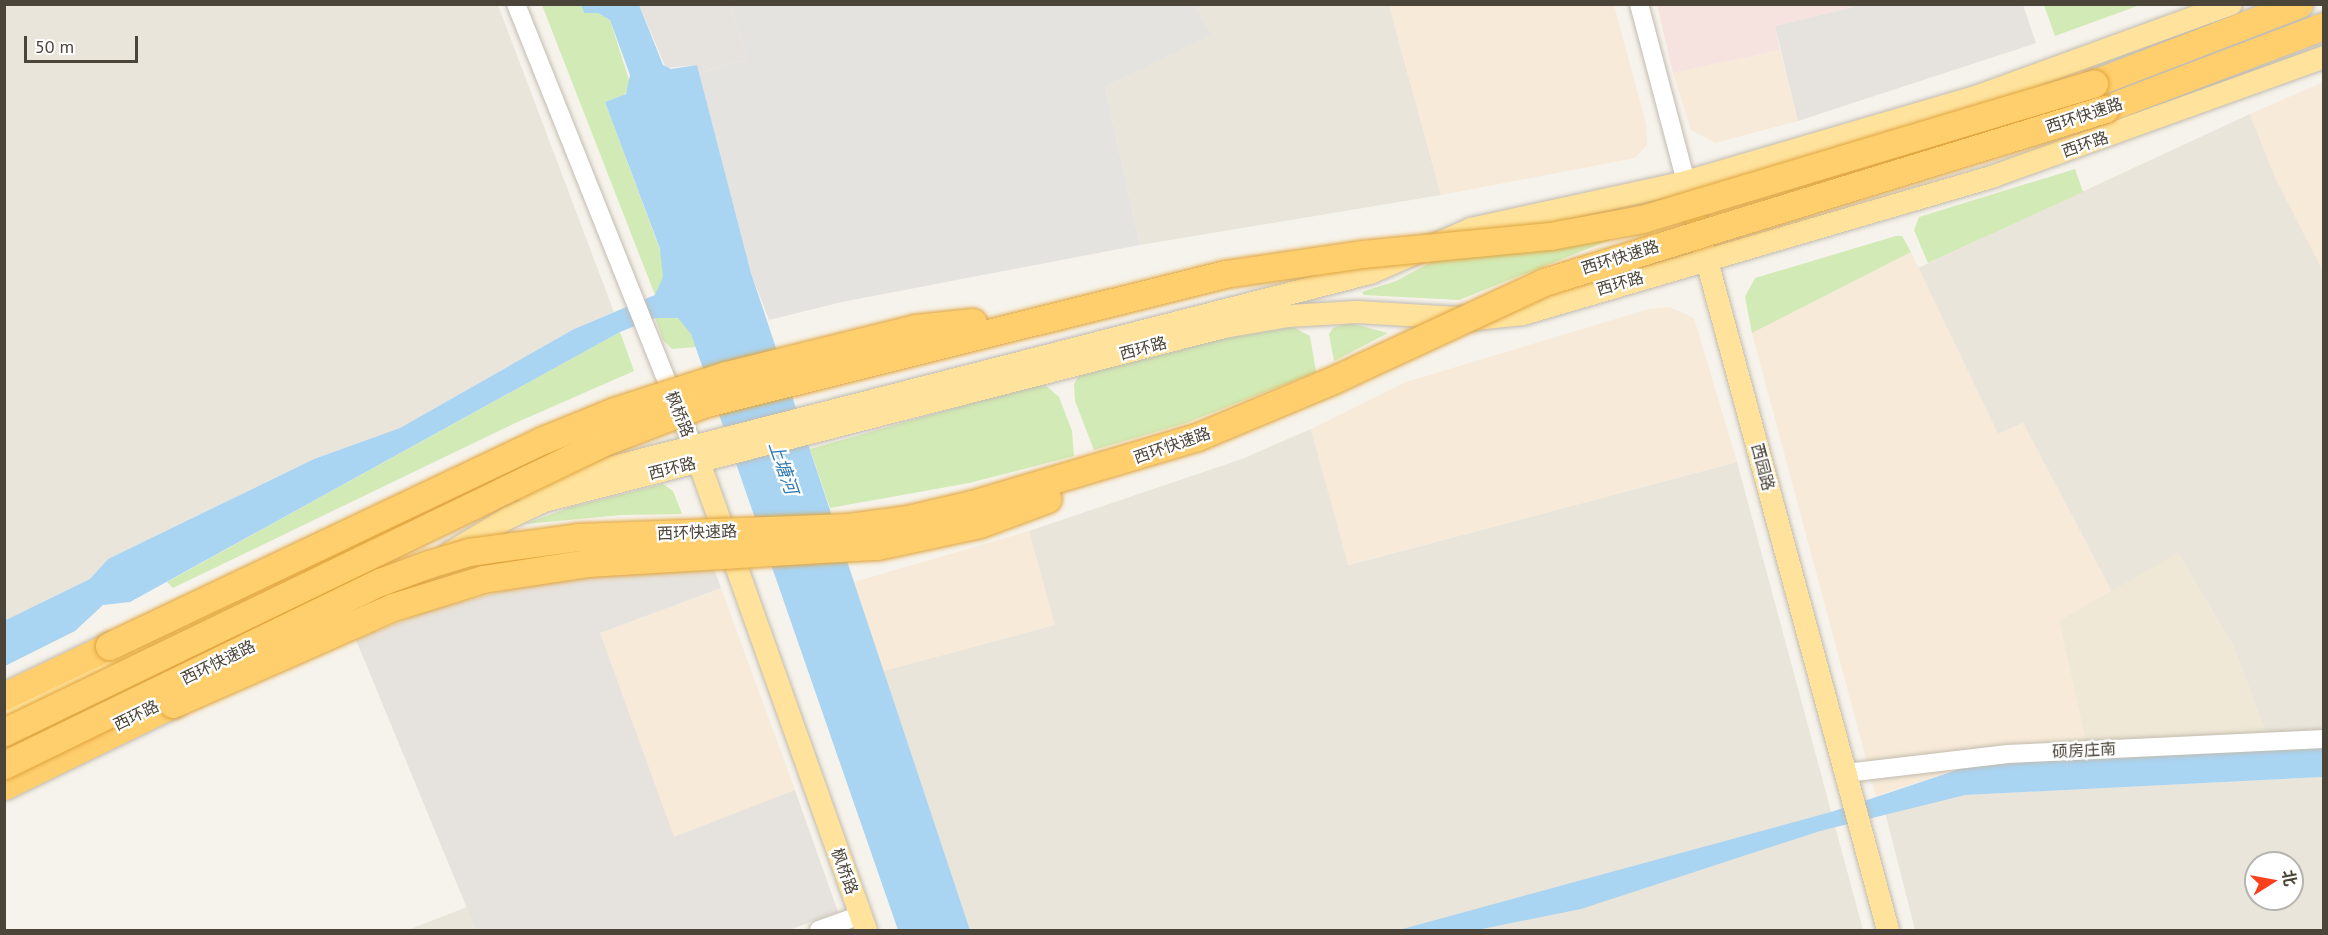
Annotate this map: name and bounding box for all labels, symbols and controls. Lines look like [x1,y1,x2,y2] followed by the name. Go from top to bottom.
[27,24,141,62] scale bar
[35,35,74,58] text: 50 m
[2043,94,2125,136] street label: 西环快速路
[2059,127,2111,161] street label: 西环路
[1579,236,1661,278] street label: 西环快速路
[1594,267,1646,299] street label: 西环路
[1117,333,1169,363] street label: 西环路
[662,388,698,440] street label: 枫桥路
[1131,423,1213,467] street label: 西环快速路
[764,439,802,497] water label: 上塘河
[1748,441,1778,493] street label: 西园路
[646,453,698,483] street label: 西环路
[657,521,737,543] street label: 西环快速路
[178,636,258,688] street label: 西环快速路
[110,696,162,734] street label: 西环路
[2052,739,2116,761] street label: 硕房庄南
[828,845,862,897] street label: 枫桥路
[2244,851,2304,911] north arrow
[2278,868,2301,888] text: 北

